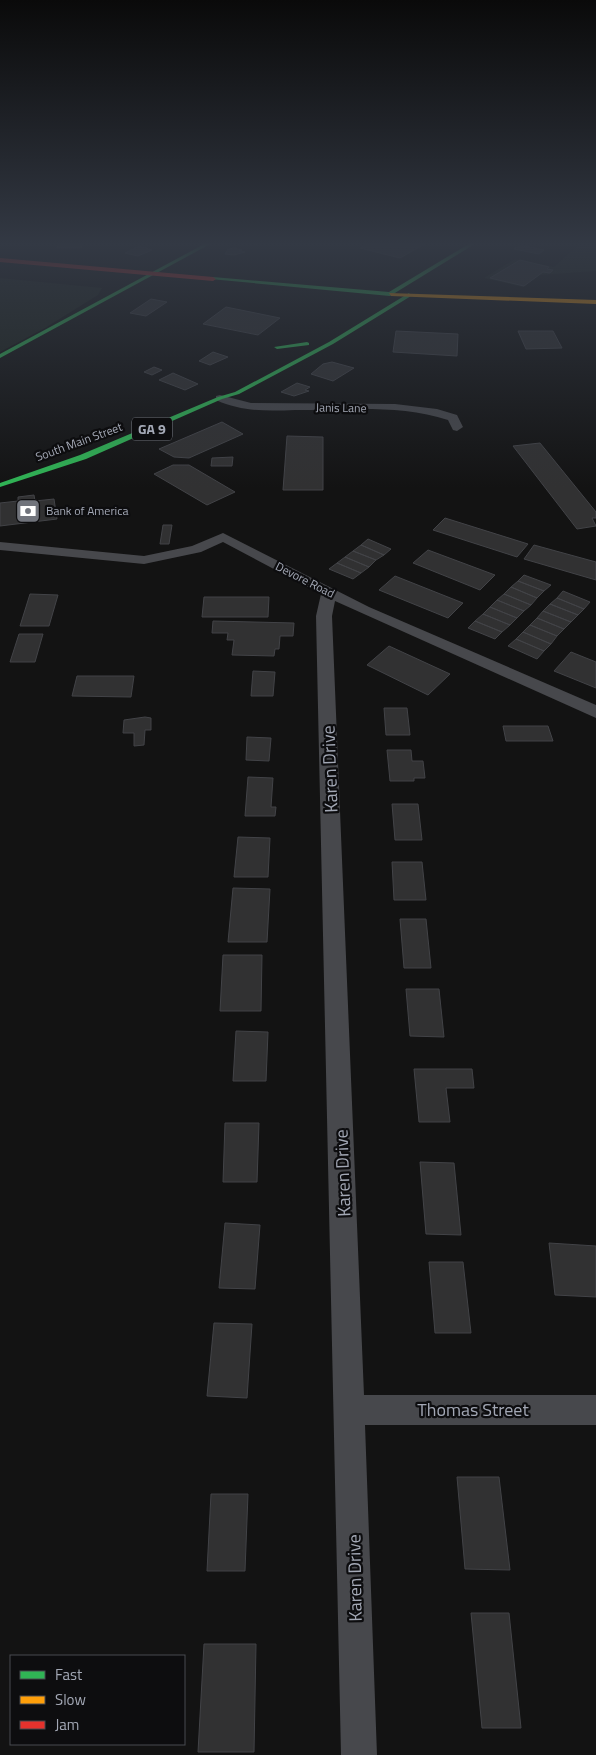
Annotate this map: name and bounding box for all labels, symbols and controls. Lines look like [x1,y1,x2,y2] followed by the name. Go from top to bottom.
[315,398,367,417] street label: Janis Lane
[33,417,126,466] street label: South Main Street
[132,418,172,440] road number: GA 9
[15,498,41,524] bank icon: Bank of America
[46,501,128,520] place label: Bank of America
[272,556,338,603] street label: Devore Road
[314,725,345,813] street label: Karen Drive
[327,1129,358,1217] street label: Karen Drive
[417,1396,529,1423] street label: Thomas Street
[340,1534,369,1622] street label: Karen Drive
[10,1655,185,1745] legend
[55,1663,83,1686] text: Fast
[55,1688,86,1711] text: Slow
[55,1713,79,1736] text: Jam

